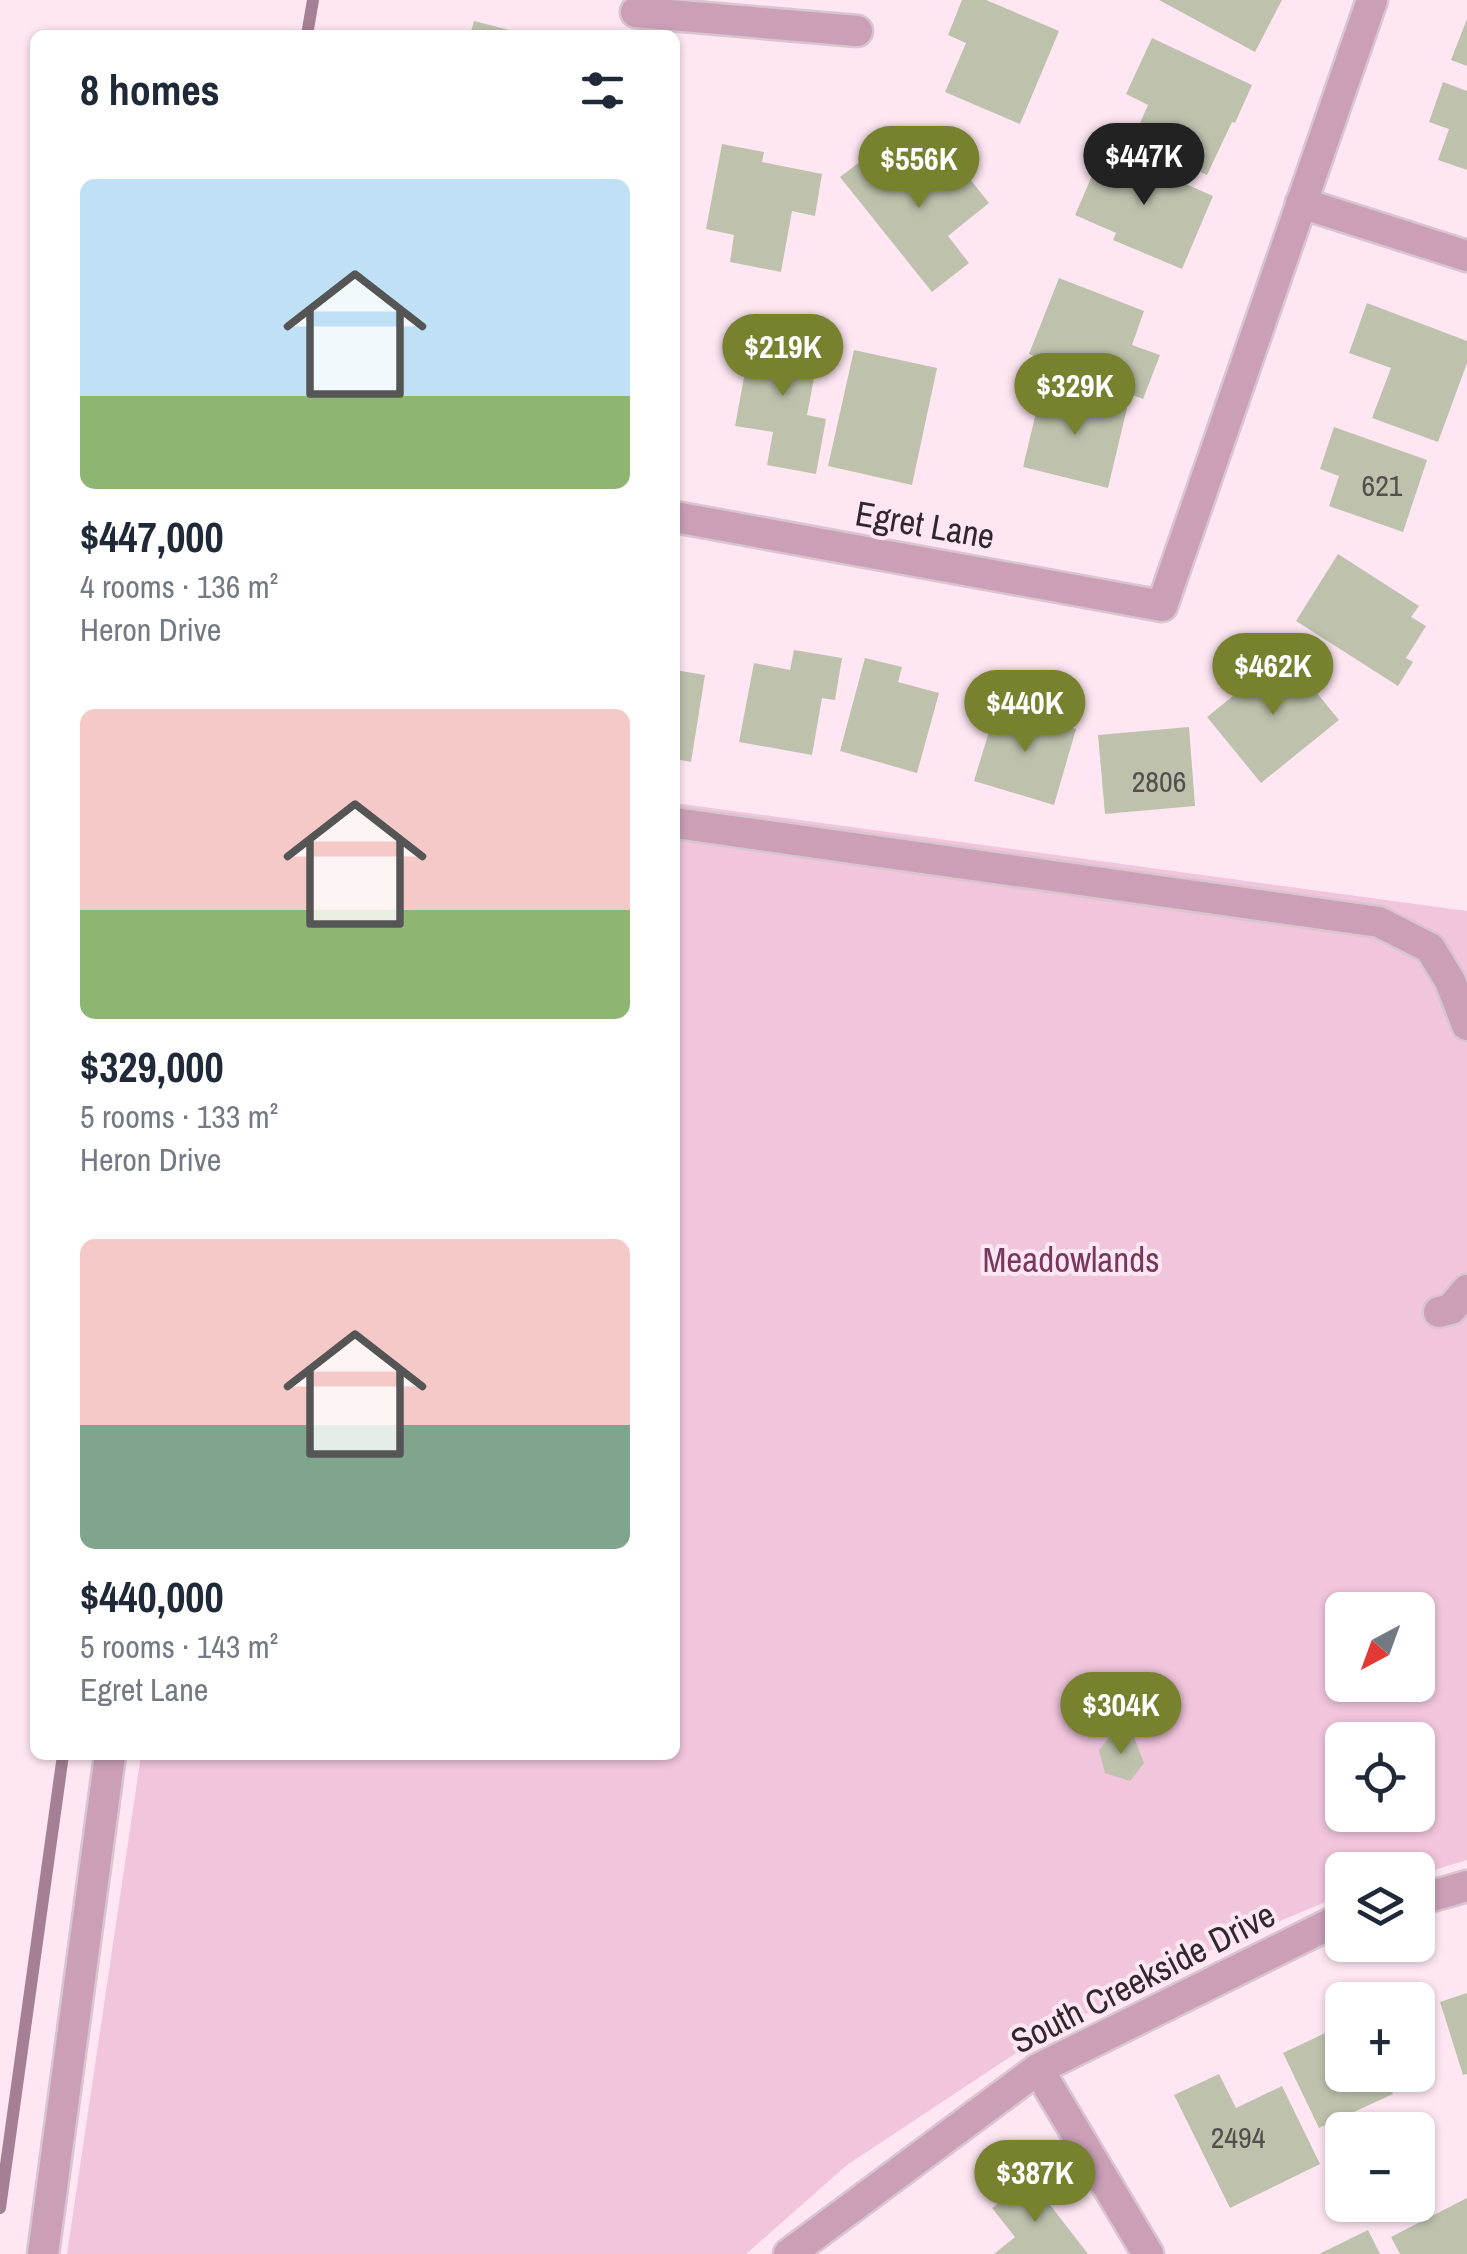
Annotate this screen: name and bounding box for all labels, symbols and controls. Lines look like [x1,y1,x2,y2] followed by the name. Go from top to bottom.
[80,62,220,118] text: 8 homes
[575,63,630,118] icon: filters
[1074,123,1214,208] pin: $447K
[849,126,989,211] pin: $556K
[1105,134,1183,177] text: $447K
[880,137,958,180] text: $556K
[265,244,445,424] icon: home
[713,314,853,399] pin: $219K
[744,325,822,368] text: $219K
[1005,353,1145,438] pin: $329K
[1036,364,1114,407] text: $329K
[1361,465,1403,505] house number: 621
[852,489,998,560] street label: Egret Lane
[80,509,224,565] text: $447,000
[80,565,278,608] text: 4 rooms · 136 m²
[80,608,221,651] text: Heron Drive
[1203,633,1343,718] pin: $462K
[1234,644,1312,687] text: $462K
[955,670,1095,755] pin: $440K
[986,681,1064,724] text: $440K
[1132,761,1186,801] house number: 2806
[265,774,445,954] icon: home
[80,1039,224,1095] text: $329,000
[80,1095,278,1138] text: 5 rooms · 133 m²
[80,1138,221,1181] text: Heron Drive
[982,1236,1160,1283] park label: Meadowlands
[265,1304,445,1484] icon: home
[80,1569,224,1625] text: $440,000
[1325,1592,1435,1702] north arrow
[1325,1592,1435,2222] map controls
[80,1625,278,1668] text: 5 rooms · 143 m²
[80,1668,208,1711] text: Egret Lane
[1051,1672,1191,1757] pin: $304K
[1082,1683,1160,1726] text: $304K
[1325,1722,1435,1832] button: locate
[1325,1852,1435,1962] button: layers
[1003,1891,1283,2064] street label: South Creekside Drive
[1325,1982,1435,2092] button: +
[1325,2112,1435,2222] button: −
[1211,2117,1266,2157] house number: 2494
[965,2140,1105,2225] pin: $387K
[996,2151,1074,2194] text: $387K

